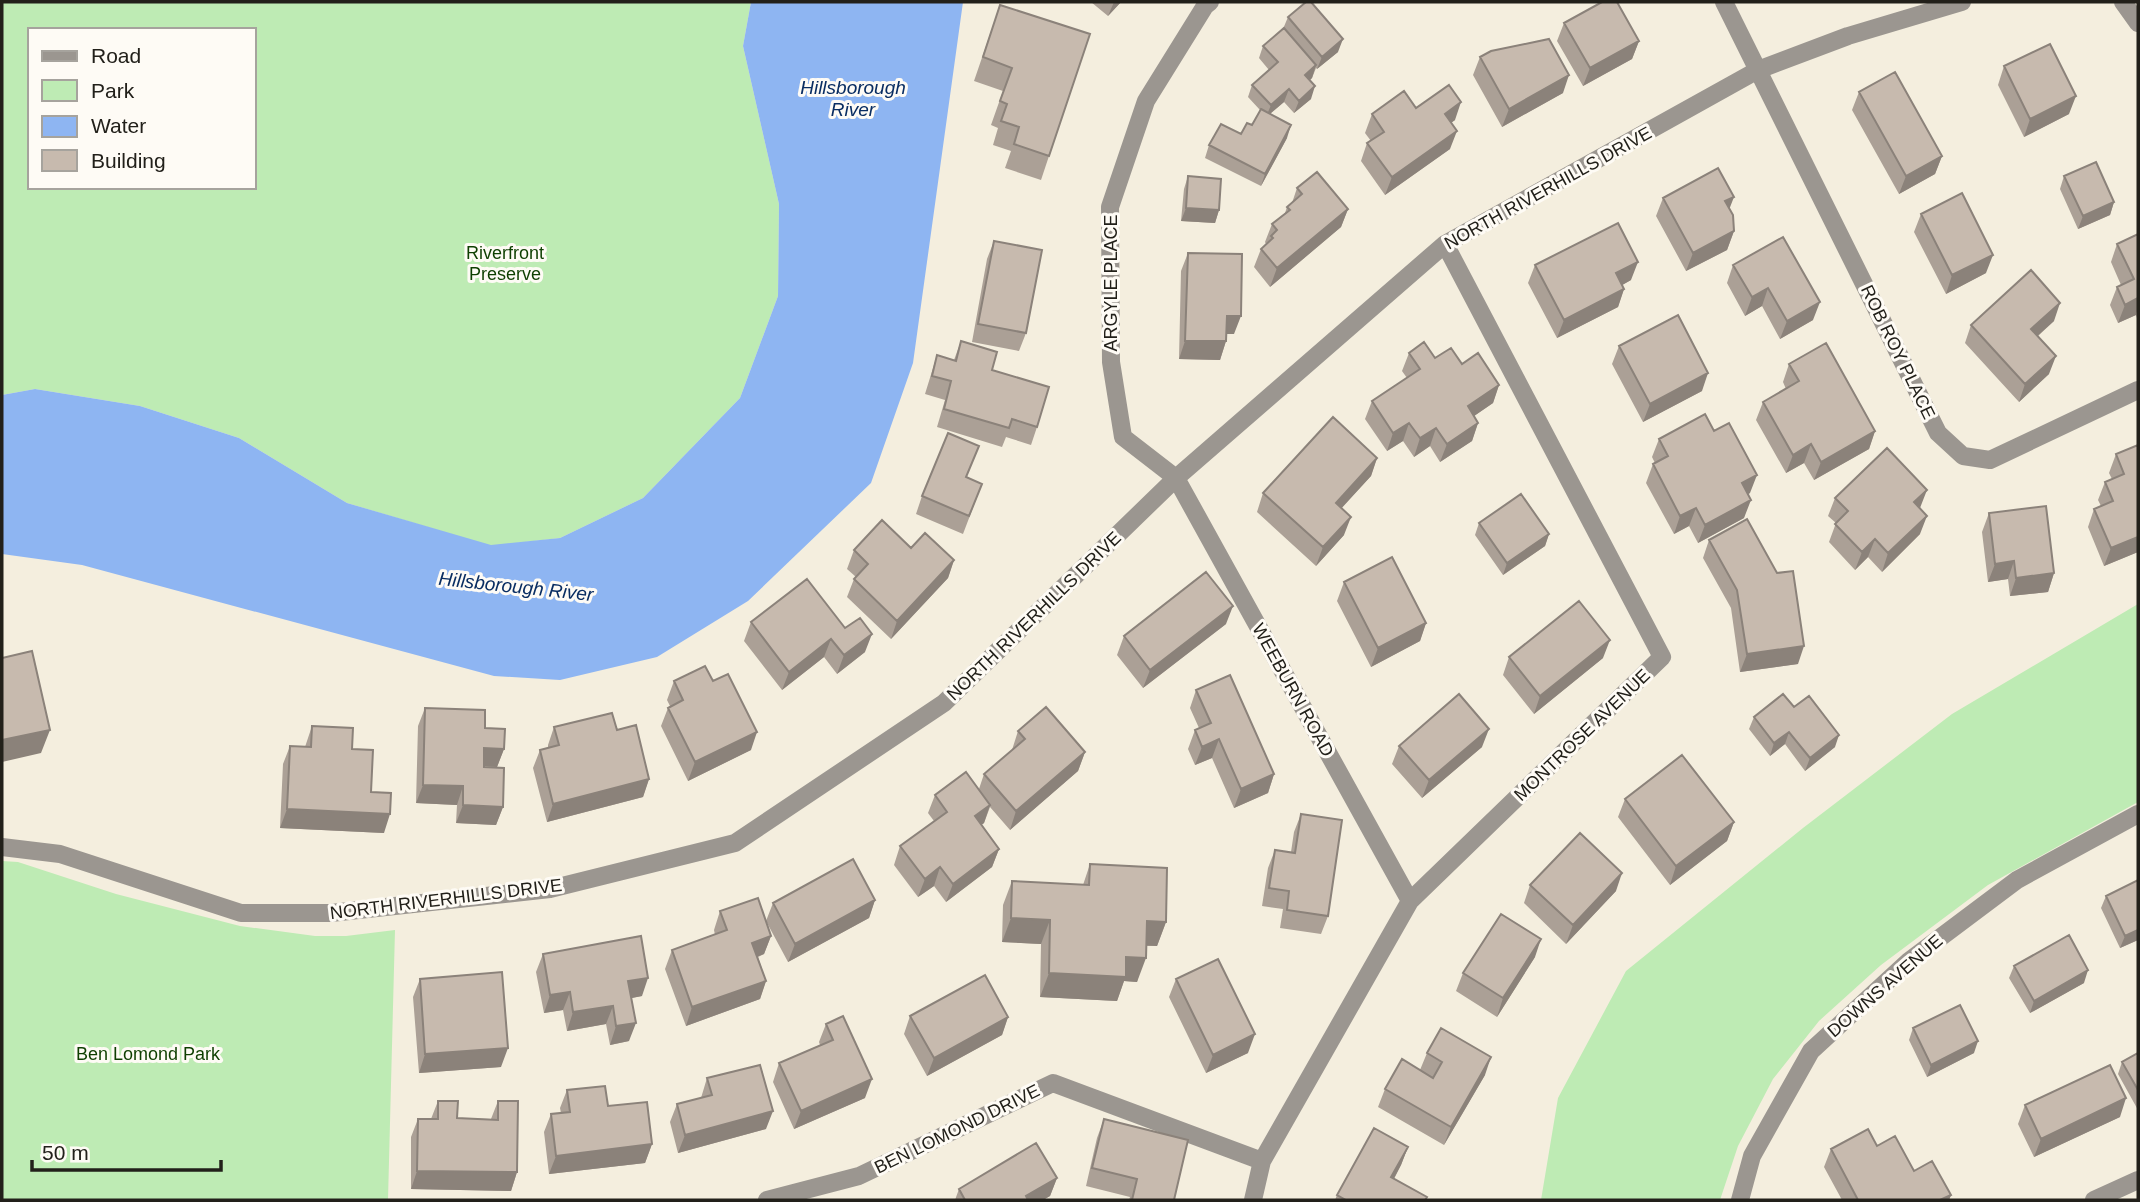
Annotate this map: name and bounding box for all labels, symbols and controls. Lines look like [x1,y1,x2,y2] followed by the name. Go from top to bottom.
[28,28,256,189] legend
[91,44,141,67] text: Road
[800,77,906,120] water label: Hillsborough River
[91,79,135,102] text: Park
[91,114,146,137] text: Water
[1441,123,1655,253] street label: NORTH RIVERHILLS DRIVE
[91,149,166,172] text: Building
[1101,214,1121,352] street label: ARGYLE PLACE
[466,243,544,284] park label: Riverfront Preserve
[1857,282,1939,422] street label: ROB ROY PLACE
[943,528,1125,704] street label: NORTH RIVERHILLS DRIVE
[438,568,595,605] water label: Hillsborough River
[1248,620,1338,760] street label: WEEBURN ROAD
[1510,665,1654,805] street label: MONTROSE AVENUE
[329,875,563,923] street label: NORTH RIVERHILLS DRIVE
[1823,931,1947,1041] street label: DOWNS AVENUE
[76,1044,221,1064] park label: Ben Lomond Park
[871,1080,1043,1178] street label: BEN LOMOND DRIVE
[32,1128,220,1172] scale bar
[42,1141,89,1164] text: 50 m

